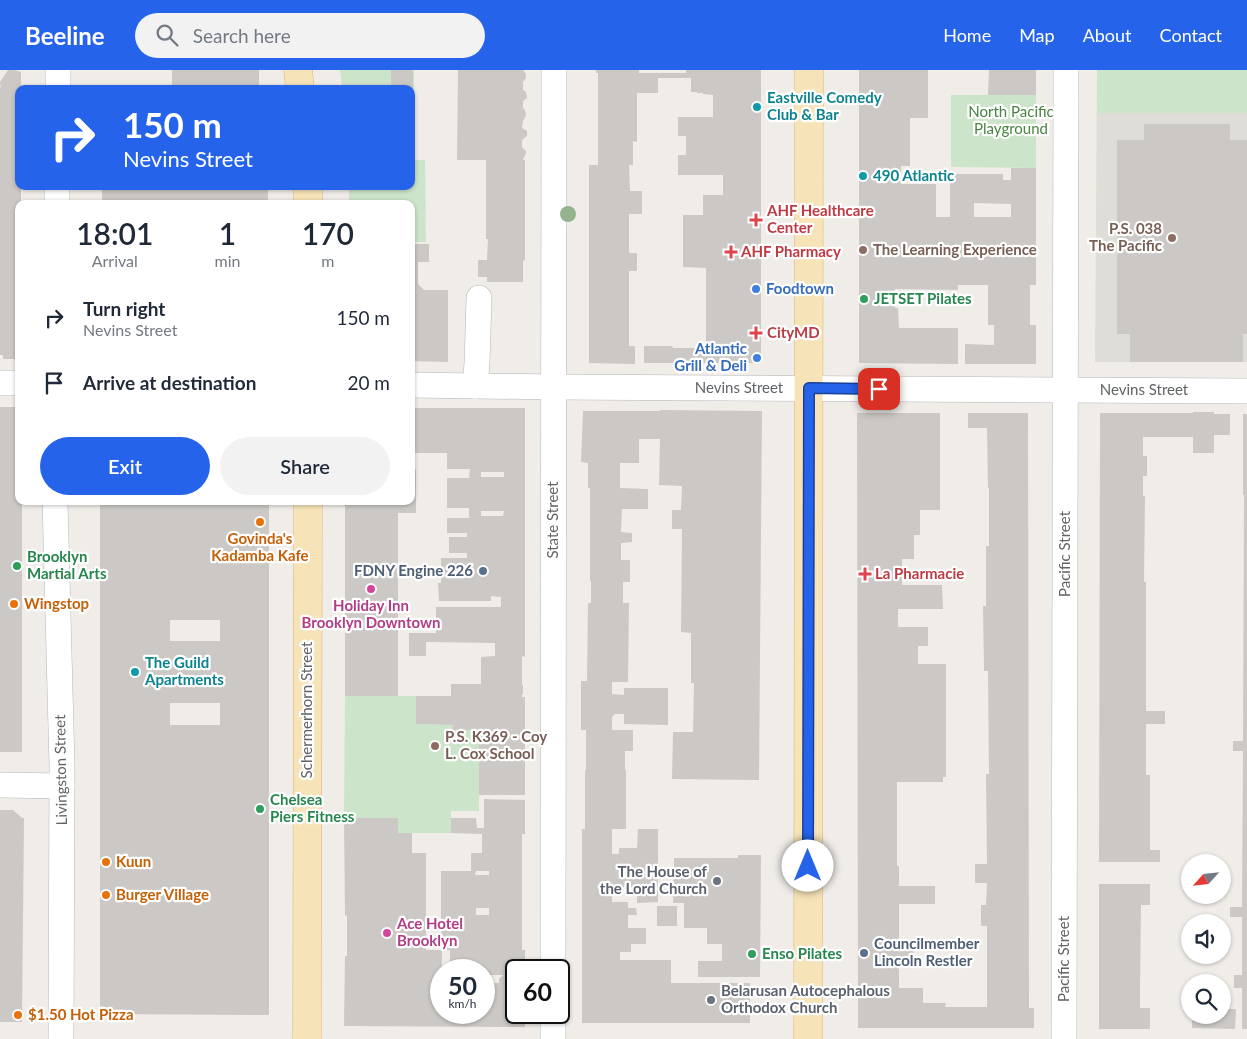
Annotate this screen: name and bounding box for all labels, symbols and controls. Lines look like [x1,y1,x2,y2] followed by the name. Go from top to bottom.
[135,13,485,58] search box
[25,21,105,50] text: Beeline
[153,21,181,49] icon: search
[193,24,291,47] text: Search here
[943,24,991,46] text: Home
[1019,24,1055,46] text: Map
[1083,24,1132,46] text: About
[1160,24,1222,46] text: Contact
[767,88,882,123] place label: Eastville Comedy Club & Bar
[751,101,763,113] marker: Eastville Comedy Club & Bar
[968,102,1054,137] park label: North Pacific Playground
[123,103,222,145] text: 150 m
[40,105,105,170] icon: right
[123,145,253,172] text: Nevins Street
[873,166,954,184] place label: 490 Atlantic
[857,170,869,182] marker: 490 Atlantic
[766,201,874,236] place label: AHF Healthcare Center
[749,213,763,227] marker: AHF Healthcare Center
[76,215,153,251] text: 18:01
[219,215,236,251] text: 1
[302,215,354,251] text: 170
[1089,219,1162,254] place label: P.S. 038 The Pacific
[1166,232,1178,244] marker: P.S. 038 The Pacific
[873,240,1037,258] place label: The Learning Experience
[740,242,841,260] place label: AHF Pharmacy
[857,244,869,256] marker: The Learning Experience
[725,246,737,258] marker: AHF Pharmacy
[92,251,138,270] text: Arrival
[215,251,240,270] text: min
[321,251,334,270] text: m
[766,279,834,297] place label: Foodtown
[750,283,762,295] marker: Foodtown
[874,289,972,307] place label: JETSET Pilates
[858,293,870,305] marker: JETSET Pilates
[83,297,165,320] text: Turn right
[40,304,68,332] icon: right
[336,306,390,329] text: 150 m
[83,320,177,339] text: Nevins Street
[767,323,820,341] place label: CityMD
[749,326,763,340] marker: CityMD
[674,339,747,374] place label: Atlantic Grill & Deli
[751,352,763,364] marker: Atlantic Grill & Deli
[858,368,900,410] pin
[40,369,68,397] icon: arrive
[83,371,256,394] text: Arrive at destination
[347,371,390,394] text: 20 m
[865,375,893,403] icon: arrive
[695,378,784,396] street label: Nevins Street
[1100,380,1189,398] street label: Nevins Street
[40,437,210,495] button: Exit
[220,437,390,495] button: Share
[543,481,561,559] street label: State Street
[1055,510,1073,597] street label: Pacific Street
[254,516,266,528] marker: Govinda's Kadamba Kafe
[211,529,309,564] place label: Govinda's Kadamba Kafe
[27,547,107,582] place label: Brooklyn Martial Arts
[11,560,23,572] marker: Brooklyn Martial Arts
[354,561,473,579] place label: FDNY Engine 226
[875,564,964,582] place label: La Pharmacie
[477,565,489,577] marker: FDNY Engine 226
[859,568,871,580] marker: La Pharmacie
[365,583,377,595] marker: Holiday Inn Brooklyn Downtown
[24,594,89,612] place label: Wingstop
[302,596,440,631] place label: Holiday Inn Brooklyn Downtown
[8,598,20,610] marker: Wingstop
[297,641,315,778] street label: Schermerhorn Street
[144,653,224,688] place label: The Guild Apartments
[129,666,141,678] marker: The Guild Apartments
[50,714,70,826] street label: Livingston Street
[445,727,547,762] place label: P.S. K369 - Coy L. Cox School
[429,740,441,752] marker: P.S. K369 - Coy L. Cox School
[270,790,355,825] place label: Chelsea Piers Fitness
[254,803,266,815] marker: Chelsea Piers Fitness
[781,839,833,891] position arrow
[116,852,151,870] place label: Kuun
[1181,854,1231,904] north arrow
[1181,854,1231,1024] map controls
[100,856,112,868] marker: Kuun
[600,862,708,897] place label: The House of the Lord Church
[711,875,723,887] marker: The House of the Lord Church
[116,885,209,903] place label: Burger Village
[100,889,112,901] marker: Burger Village
[396,914,463,949] place label: Ace Hotel Brooklyn
[1181,914,1231,964] button: sound
[1054,915,1072,1002] street label: Pacific Street
[381,927,393,939] marker: Ace Hotel Brooklyn
[874,934,980,969] place label: Councilmember Lincoln Restler
[762,944,843,962] place label: Enso Pilates
[858,947,870,959] marker: Councilmember Lincoln Restler
[746,948,758,960] marker: Enso Pilates
[505,959,570,1024] speed limit sign: 60
[448,970,477,1000] text: 50
[1181,974,1231,1024] button: search
[721,981,890,1016] place label: Belarusan Autocephalous Orthodox Church
[705,994,717,1006] marker: Belarusan Autocephalous Orthodox Church
[448,996,477,1011] text: km/h
[28,1005,134,1023] place label: $1.50 Hot Pizza
[12,1009,24,1021] marker: $1.50 Hot Pizza

